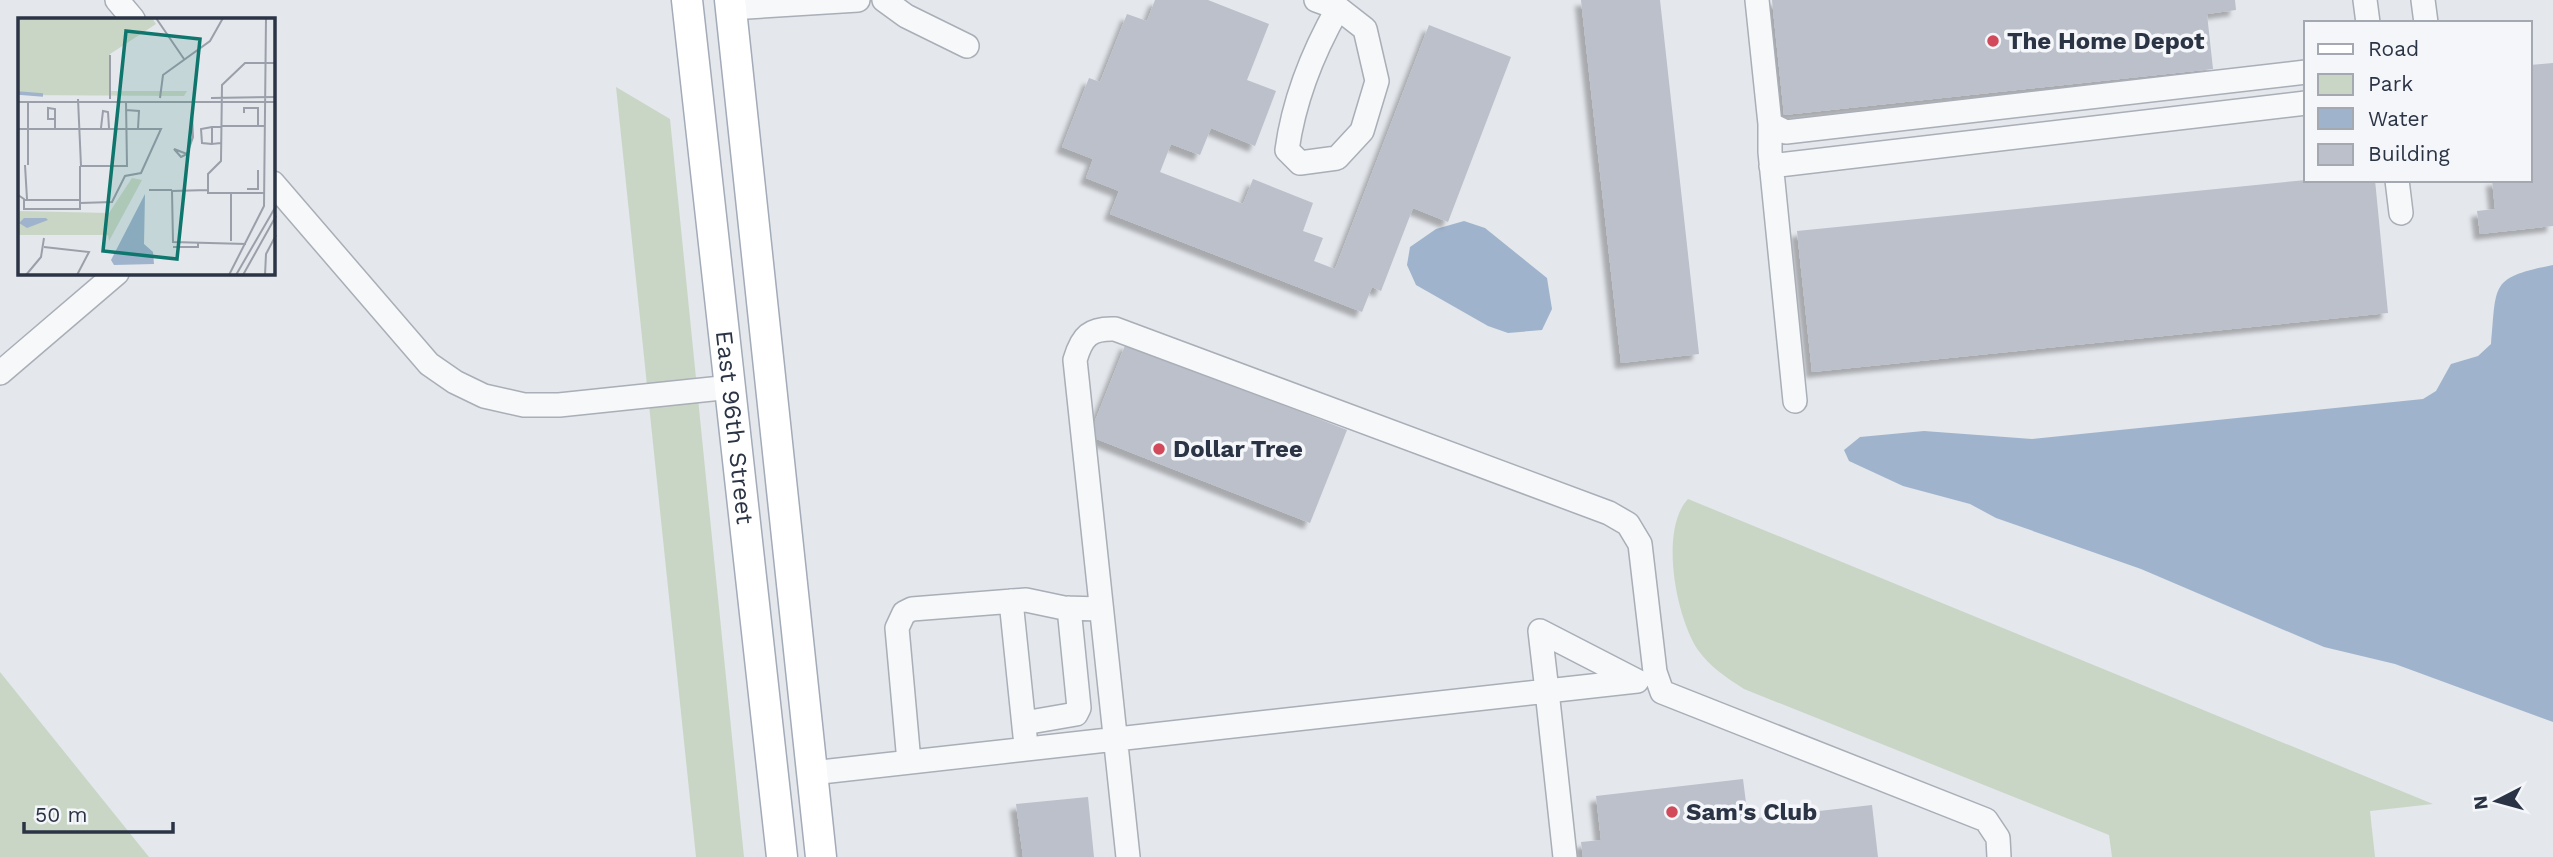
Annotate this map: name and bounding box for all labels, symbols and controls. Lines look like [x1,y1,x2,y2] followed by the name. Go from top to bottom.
[18,18,275,275] inset map
[2304,21,2532,182] legend
[2007,27,2205,55] place label: The Home Depot
[1985,33,2001,49] marker: The Home Depot
[2368,36,2419,61] text: Road
[2368,71,2413,96] text: Park
[2368,106,2429,131] text: Water
[2368,141,2450,166] text: Building
[710,329,759,526] street label: East 96th Street
[1173,435,1303,463] place label: Dollar Tree
[1151,441,1167,457] marker: Dollar Tree
[2462,766,2532,836] north arrow
[24,790,173,834] scale bar
[2468,795,2493,811] text: N
[1686,798,1817,826] place label: Sam's Club
[35,802,87,827] text: 50 m
[1664,804,1680,820] marker: Sam's Club

